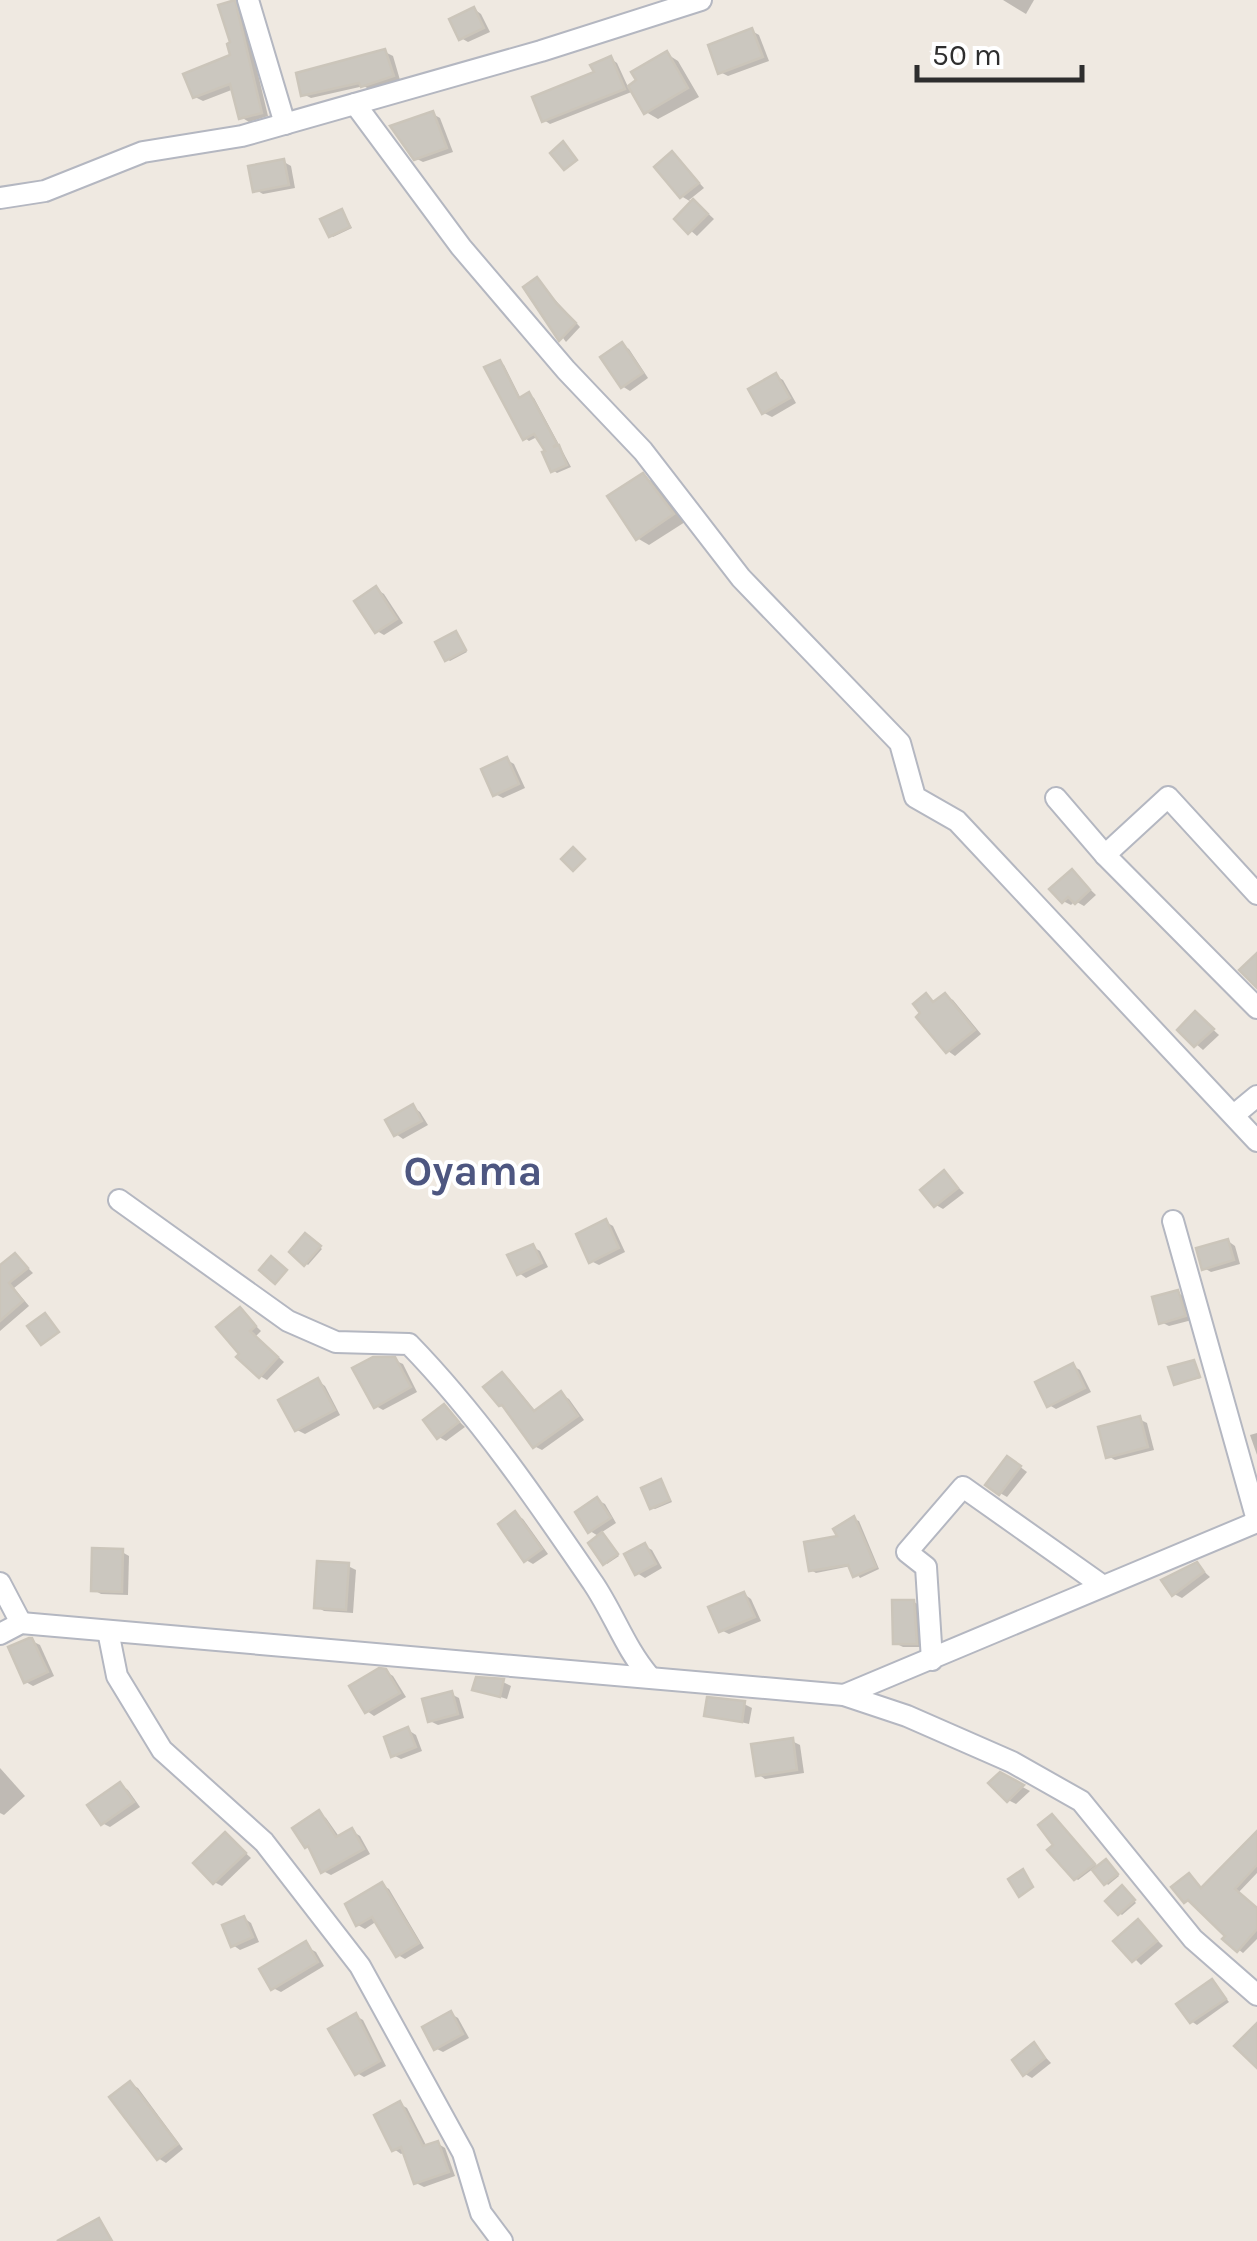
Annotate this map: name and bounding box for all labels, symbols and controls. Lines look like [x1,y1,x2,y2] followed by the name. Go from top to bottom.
[917,20,1082,82] scale bar
[932,37,1002,73] text: 50 m
[404,1146,542,1196] district label: Oyama

